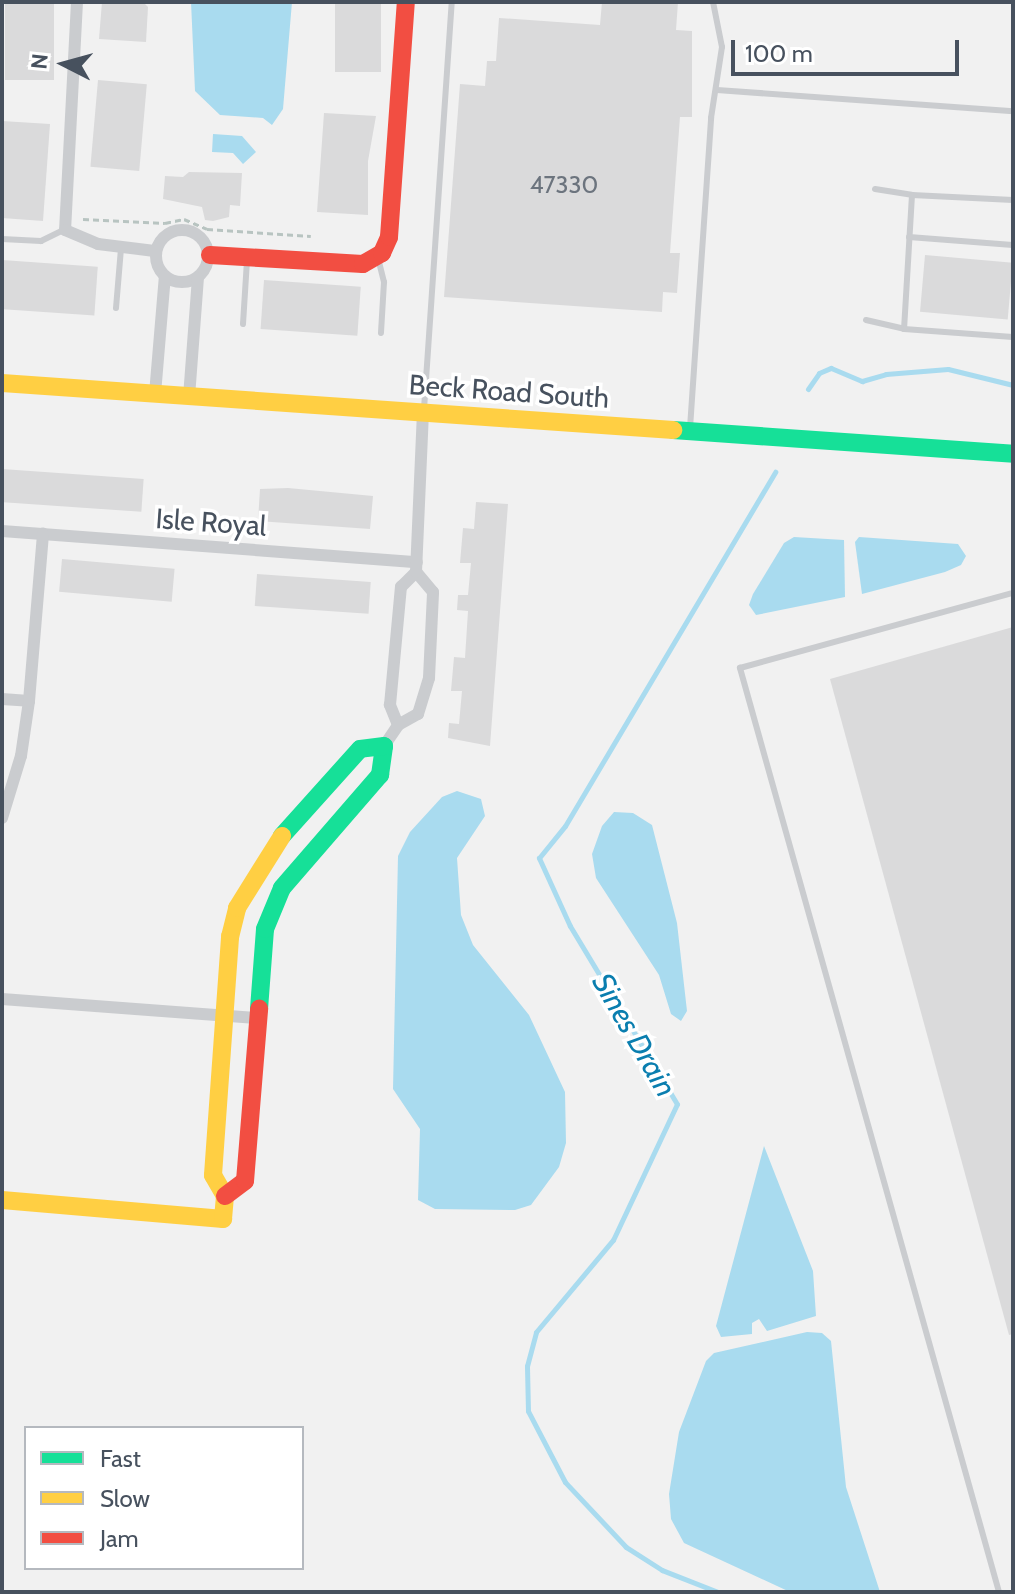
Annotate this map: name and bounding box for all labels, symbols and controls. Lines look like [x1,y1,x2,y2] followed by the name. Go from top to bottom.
[24,24,104,104] north arrow
[735,24,963,74] scale bar
[745,39,813,68] text: 100 m
[25,52,54,71] text: N
[530,171,598,199] house number: 47330
[408,367,610,415] street label: Beck Road South
[154,501,268,543] street label: Isle Royal
[584,967,684,1103] water label: Sines Drain
[24,1426,304,1570] legend
[100,1444,141,1473] text: Fast
[100,1484,150,1513] text: Slow
[100,1524,138,1553] text: Jam

